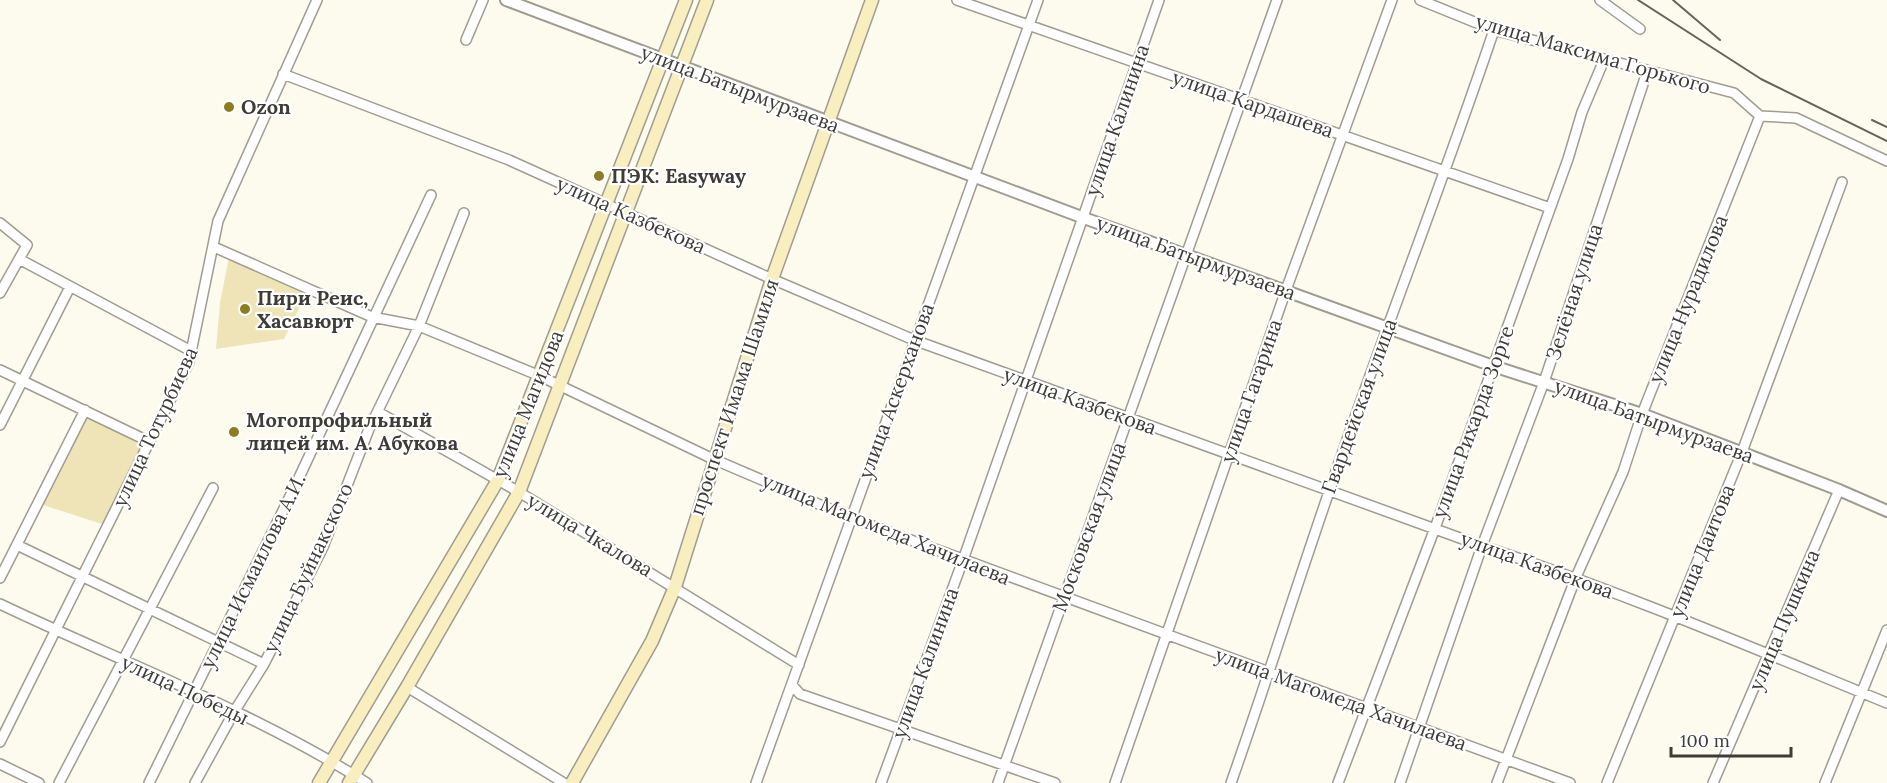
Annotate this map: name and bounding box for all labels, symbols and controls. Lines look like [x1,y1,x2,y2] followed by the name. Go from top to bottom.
[1473,8,1713,99] street label: улица Максима Горького
[637,39,843,138] street label: улица Батырмурзаева
[1079,41,1154,199] street label: улица Калинина
[1169,64,1337,143] street label: улица Кардашева
[241,94,291,119] place label: Ozon
[222,100,236,114] marker: Ozon
[611,163,746,188] place label: ПЭК: Easyway
[592,169,606,183] marker: ПЭК: Easyway
[553,170,710,259] street label: улица Казбекова
[1093,210,1299,305] street label: улица Батырмурзаева
[1642,211,1733,387] street label: улица Нурадилова
[1540,220,1607,363] street label: Зелёная улица
[683,275,784,518] street label: проспект Имама Шамиля
[257,285,368,333] place label: Пири Реис, Хасавюрт
[852,300,939,482] street label: улица Аскерханова
[238,302,252,316] marker: Пири Реис, Хасавюрт
[1315,315,1402,497] street label: Гвардейская улица
[1214,316,1287,466] street label: улица Гагарина
[1426,322,1519,522] street label: улица Рихарда Зорге
[487,326,569,481] street label: улица Магидова
[107,343,203,511] street label: улица Тотурбиева
[1000,361,1160,440] street label: улица Казбекова
[1551,373,1757,468] street label: улица Батырмурзаева
[246,407,459,455] place label: Могопрофильный лицей им. А. Абукова
[227,425,241,439] marker: Могопрофильный лицей им. А. Абукова
[1046,439,1131,615] street label: Московская улица
[758,467,1014,590] street label: улица Магомеда Хачилаева
[194,469,311,672] street label: улица Исмаилова А.И.
[257,479,358,657] street label: улица Буйнакского
[1663,480,1740,621] street label: улица Даитова
[523,487,658,582] street label: улица Чкалова
[1457,525,1617,604] street label: улица Казбекова
[1743,545,1825,694] street label: улица Пушкина
[886,584,963,742] street label: улица Калинина
[1212,641,1470,756] street label: улица Магомеда Хачилаева
[118,649,253,730] street label: улица Победы
[1671,720,1791,758] scale bar
[1680,729,1730,752] text: 100 m

